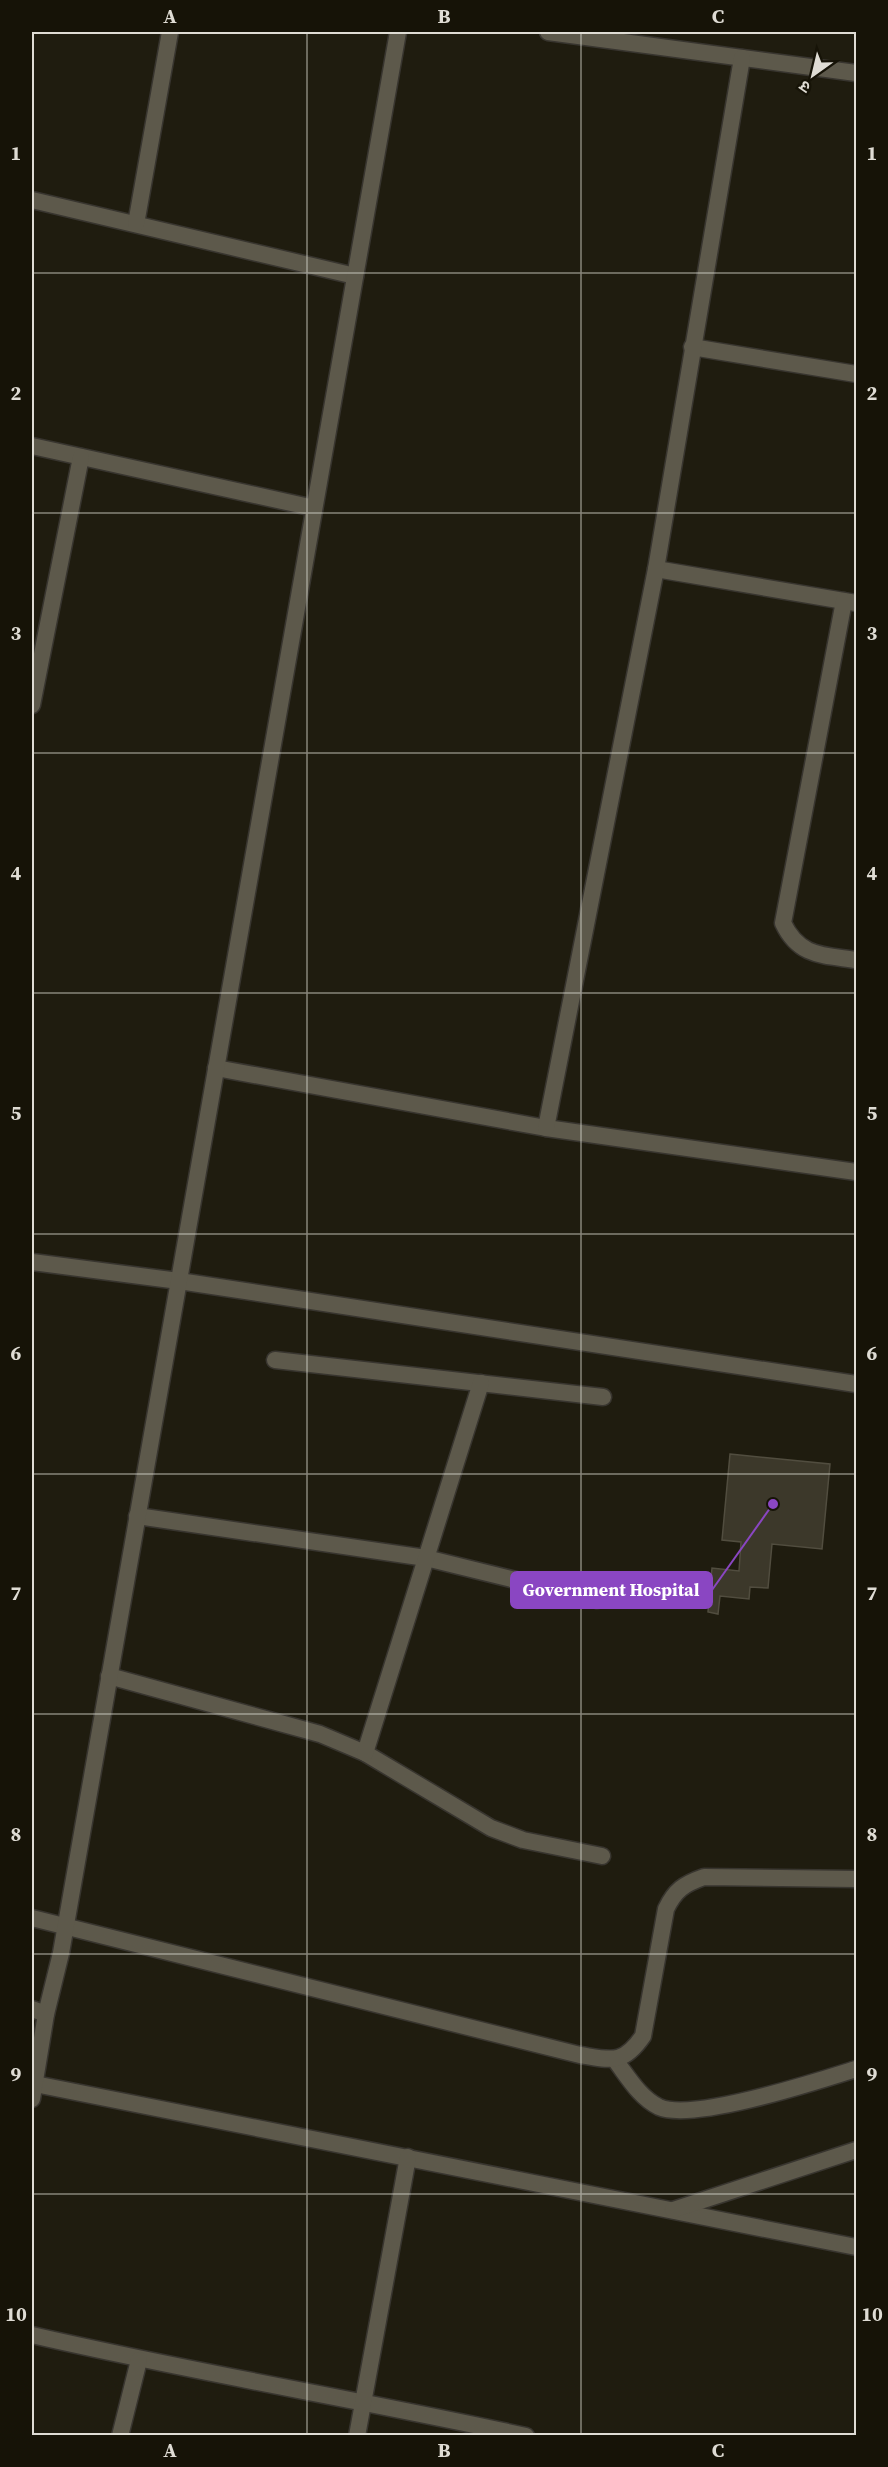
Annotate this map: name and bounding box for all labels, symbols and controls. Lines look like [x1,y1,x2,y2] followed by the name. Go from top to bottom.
[163,2,177,30] text: A
[437,2,451,30] text: B
[712,2,724,30] text: C
[783,45,843,105] north arrow
[794,75,815,99] text: उ
[11,139,21,167] text: 1
[867,139,877,167] text: 1
[11,379,22,407] text: 2
[867,379,878,407] text: 2
[11,619,22,647] text: 3
[867,619,878,647] text: 3
[11,859,22,887] text: 4
[867,859,878,887] text: 4
[11,1099,22,1127] text: 5
[867,1099,878,1127] text: 5
[11,1339,22,1367] text: 6
[867,1339,878,1367] text: 6
[511,1572,712,1608] callout: Government Hospital
[523,1577,700,1602] text: Government Hospital
[11,1579,22,1607] text: 7
[867,1579,878,1607] text: 7
[11,1820,21,1848] text: 8
[867,1820,877,1848] text: 8
[11,2060,22,2088] text: 9
[867,2060,878,2088] text: 9
[5,2300,27,2328] text: 10
[861,2300,883,2328] text: 10
[163,2436,177,2464] text: A
[437,2436,451,2464] text: B
[712,2436,724,2464] text: C

